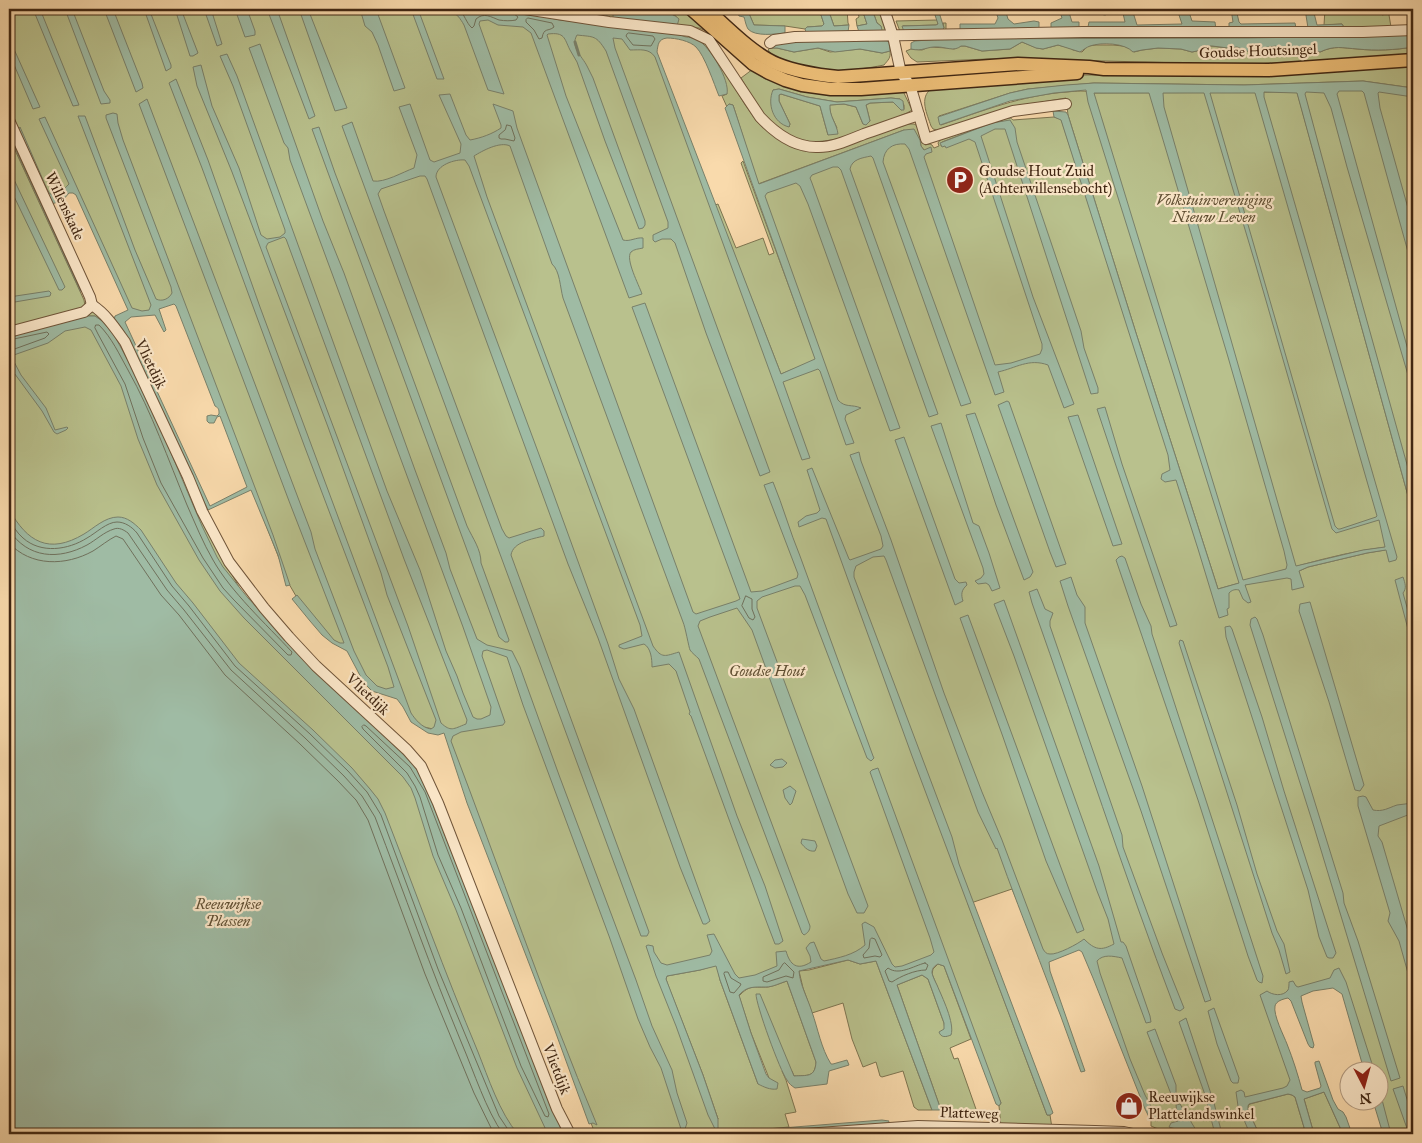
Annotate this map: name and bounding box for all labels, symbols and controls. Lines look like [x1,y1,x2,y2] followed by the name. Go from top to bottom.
[1199,40,1318,62] street label: Goudse Houtsingel
[979,162,1112,198] place label: Goudse Hout Zuid (Achterwillensebocht)
[945,165,975,195] parking icon: Goudse Hout Zuid (Achterwillensebocht)
[41,169,89,243] street label: Willenskade
[1156,191,1273,226] park label: Volkstuinvereniging Nieuw Leven
[131,335,171,392] street label: Vlietdijk
[729,662,806,680] park label: Goudse Hout
[342,669,394,719] street label: Vlietdijk
[194,895,261,930] park label: Reeuwijkse Plassen
[539,1040,575,1097] street label: Vlietdijk
[1340,1060,1390,1110] north arrow
[1148,1088,1256,1123] place label: Reeuwijkse Plattelandswinkel
[1358,1089,1372,1108] text: N
[1114,1091,1144,1121] shop icon: Reeuwijkse Plattelandswinkel
[939,1103,1000,1123] street label: Platteweg

